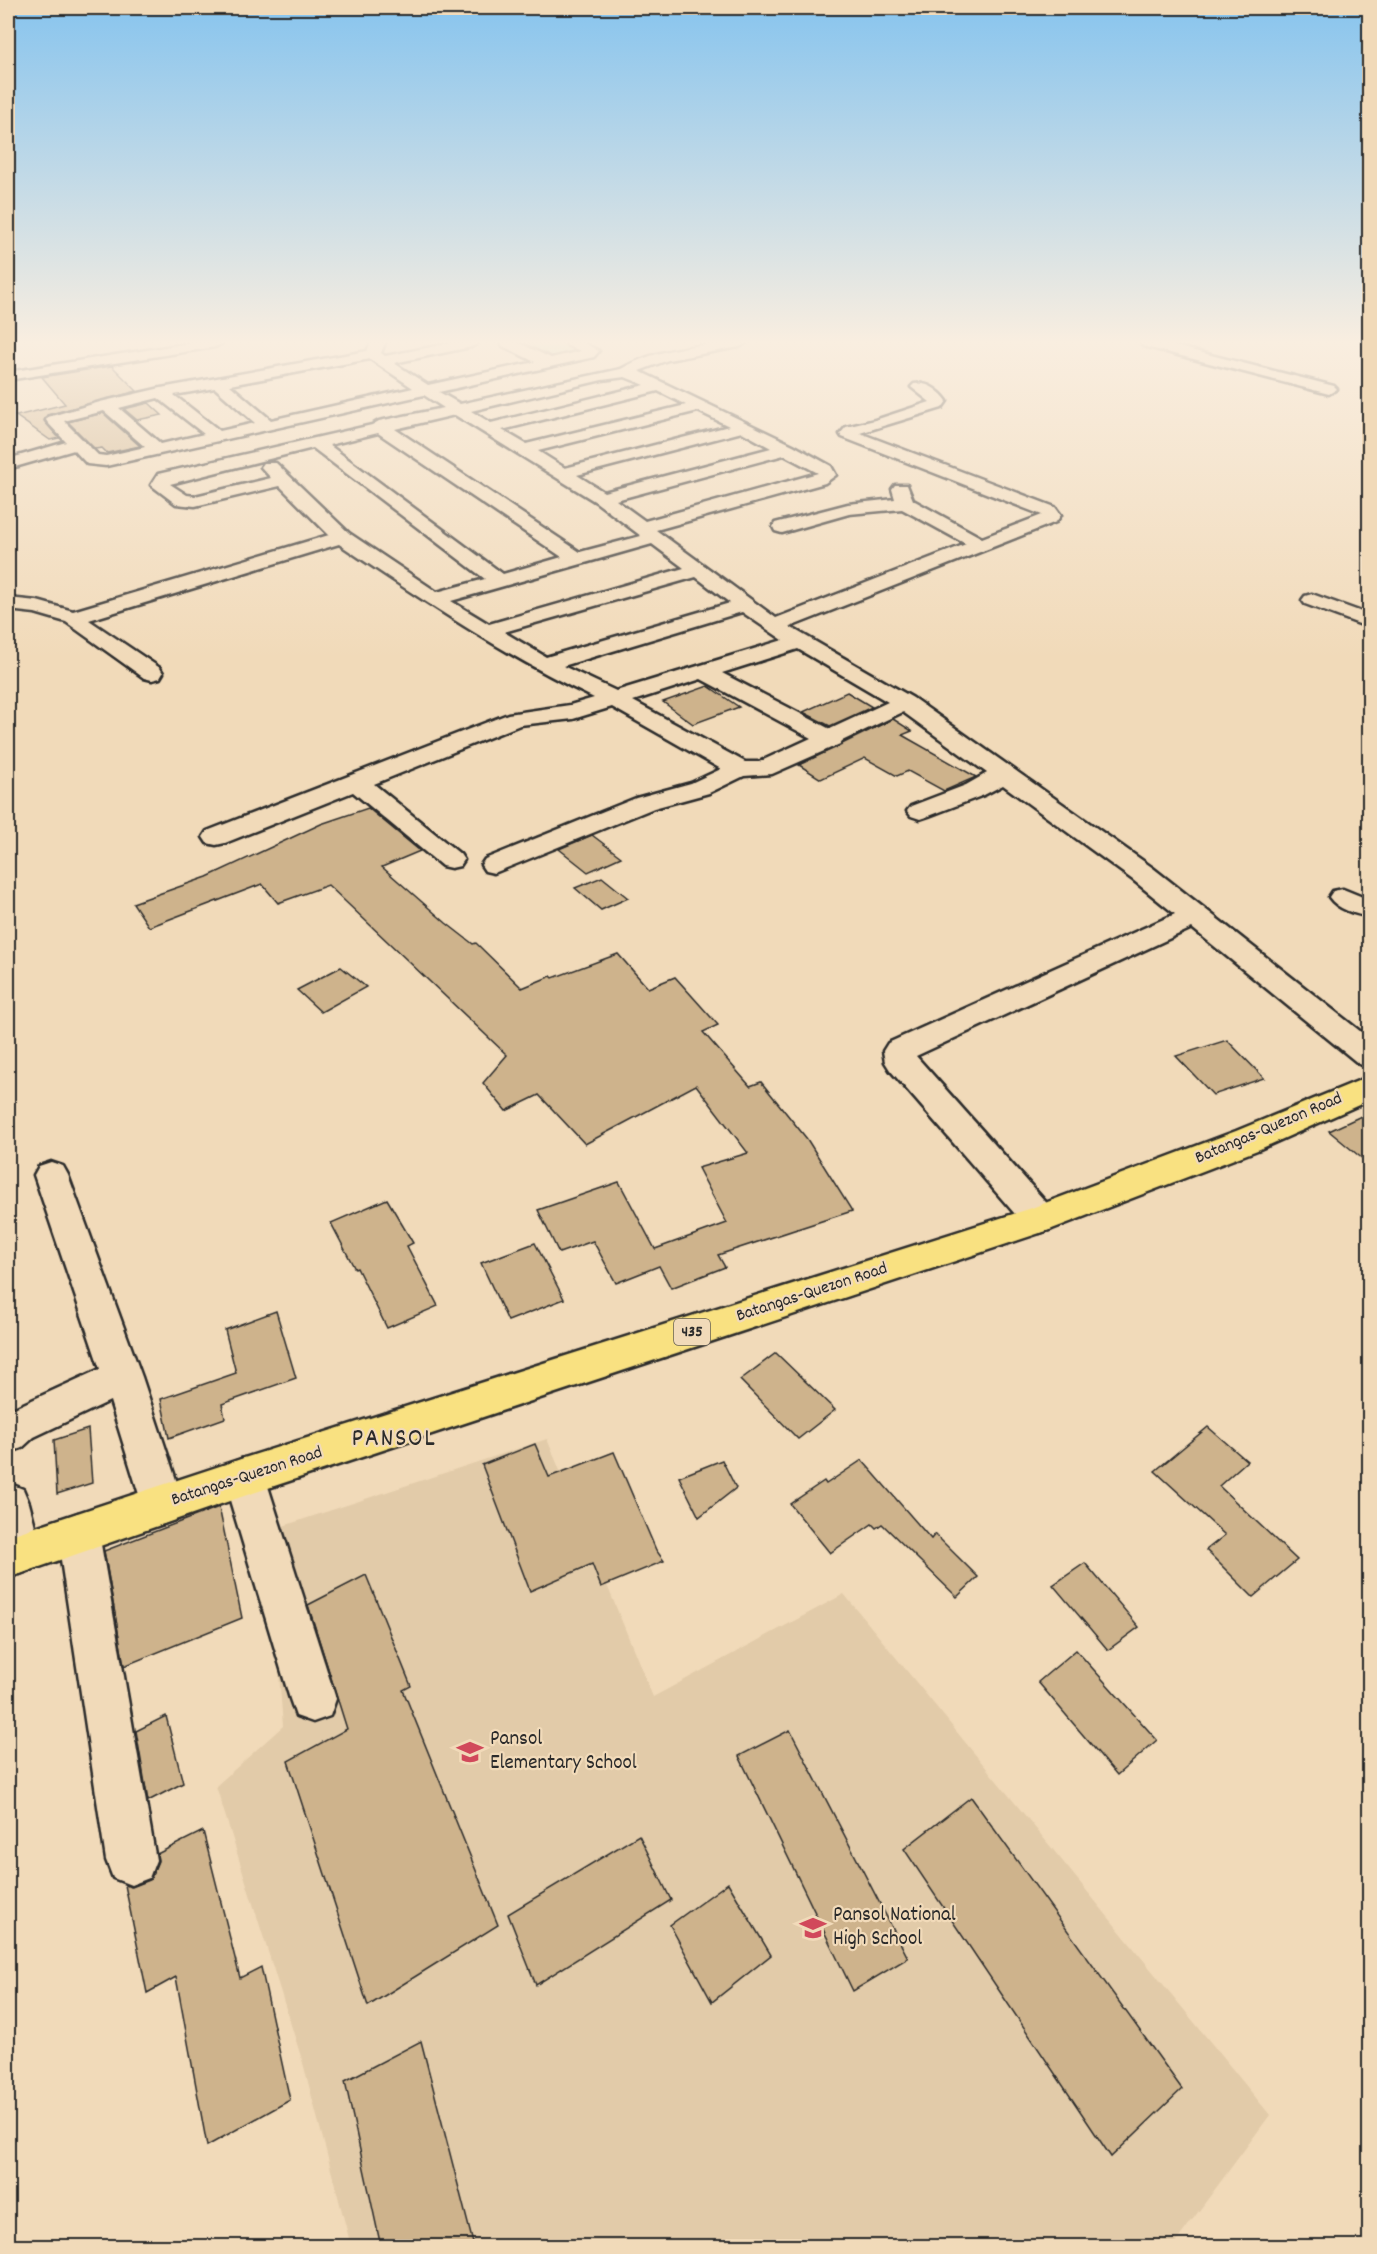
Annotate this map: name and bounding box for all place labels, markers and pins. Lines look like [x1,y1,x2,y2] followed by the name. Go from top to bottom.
[490,1725,637,1779] place label: Pansol Elementary School
[455,1737,485,1767] school or university icon: Pansol Elementary School
[833,1901,956,1955] place label: Pansol National High School
[798,1913,828,1943] school or university icon: Pansol National High School

